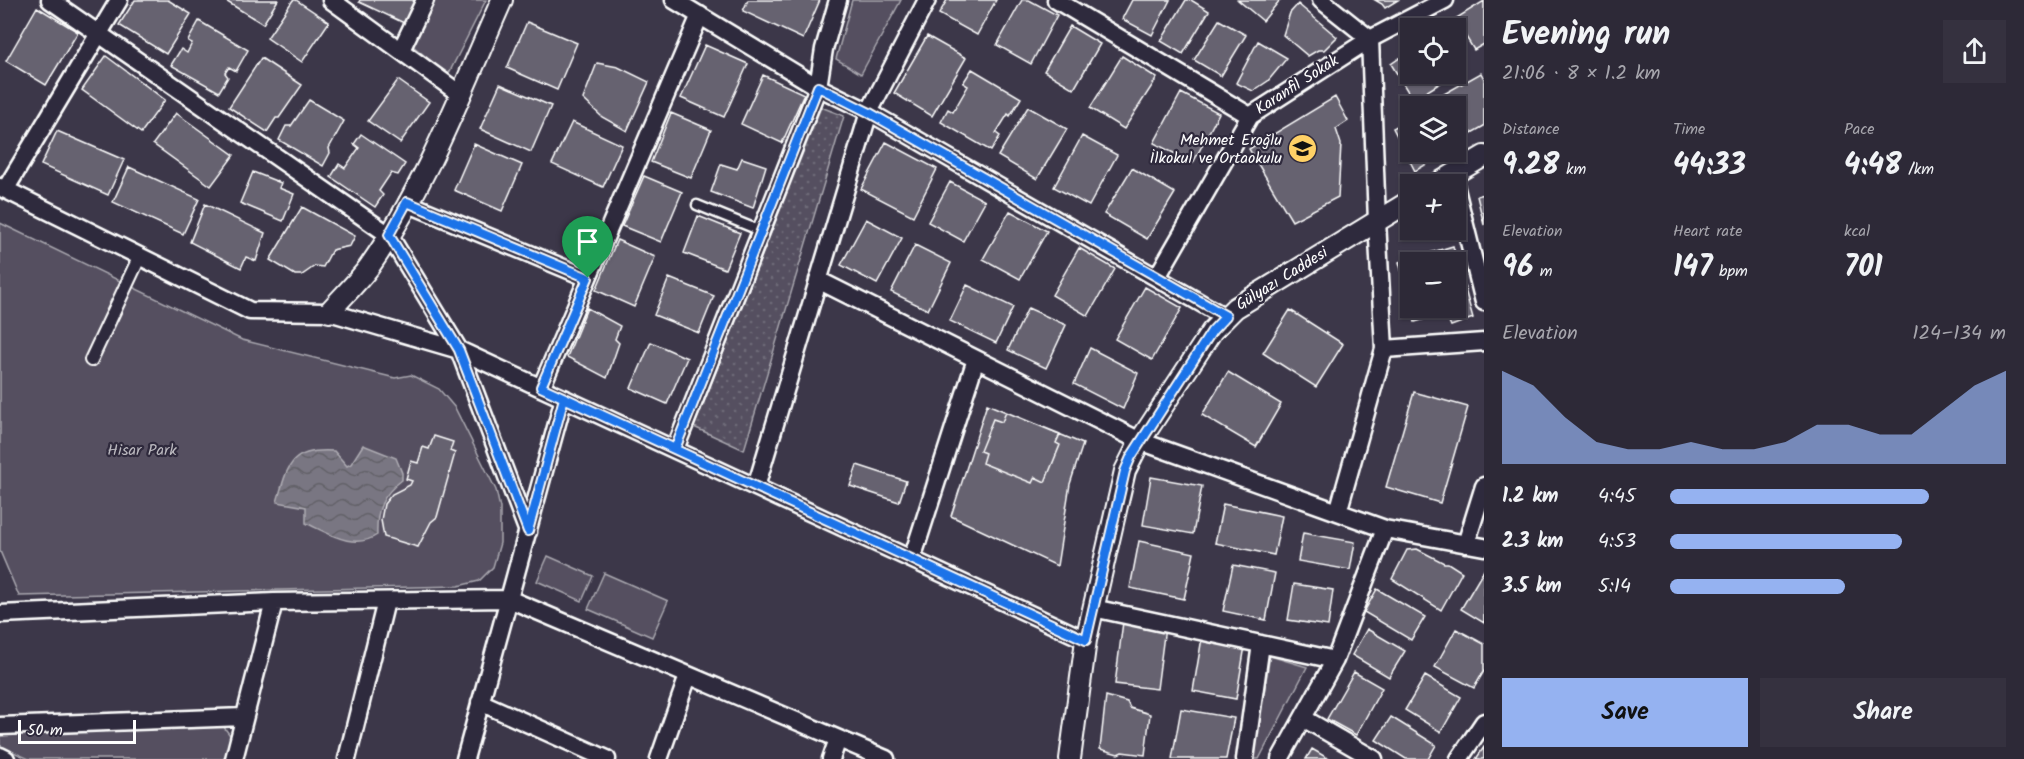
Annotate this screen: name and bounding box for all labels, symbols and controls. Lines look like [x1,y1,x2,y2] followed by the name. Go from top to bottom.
[1502,9,1670,62] text: Evening run
[1400,18,1466,318] map controls
[1400,18,1466,84] button: locate
[1943,20,2006,83] button: share
[1250,48,1344,121] street label: Karanfil Sokak
[1502,58,1661,90] text: 21:06 · 8 × 1.2 km
[1400,96,1466,162] button: layers
[1502,117,1560,142] text: Distance
[1673,117,1705,142] text: Time
[1844,117,1875,142] text: Pace
[1150,128,1282,171] place label: Mehmet Eroğlu İlkokul ve Ortaokulu
[1287,133,1319,165] school or university icon: Mehmet Eroğlu İlkokul ve Ortaokulu
[1502,142,1559,190] text: 9.28
[1673,142,1746,190] text: 44:33
[1844,142,1902,190] text: 4:48
[1559,157,1586,182] text: km
[1902,157,1934,182] text: /km
[1400,174,1466,240] button: +
[562,216,613,278] pin
[1502,219,1563,244] text: Elevation
[1673,219,1743,244] text: Heart rate
[1844,219,1870,244] text: kcal
[571,225,604,258] icon: arrive
[1231,240,1334,317] street label: Gülyazı Caddesi
[1502,244,1533,292] text: 96
[1673,244,1713,292] text: 147
[1844,244,1883,292] text: 701
[1400,252,1466,318] button: −
[1533,259,1553,284] text: m
[1713,259,1748,284] text: bpm
[1502,318,1578,350] text: Elevation
[1912,318,2006,350] text: 124–134 m
[107,438,177,463] park label: Hisar Park
[1502,481,1558,513] text: 1.2 km
[1598,481,1636,513] text: 4:45
[1502,526,1563,558] text: 2.3 km
[1598,526,1636,558] text: 4:53
[1502,571,1562,603] text: 3.5 km
[1598,571,1631,603] text: 5:14
[1502,678,1748,747] button: Save
[1760,678,2006,747] button: Share
[18,717,136,744] scale bar
[27,718,63,743] text: 50 m

